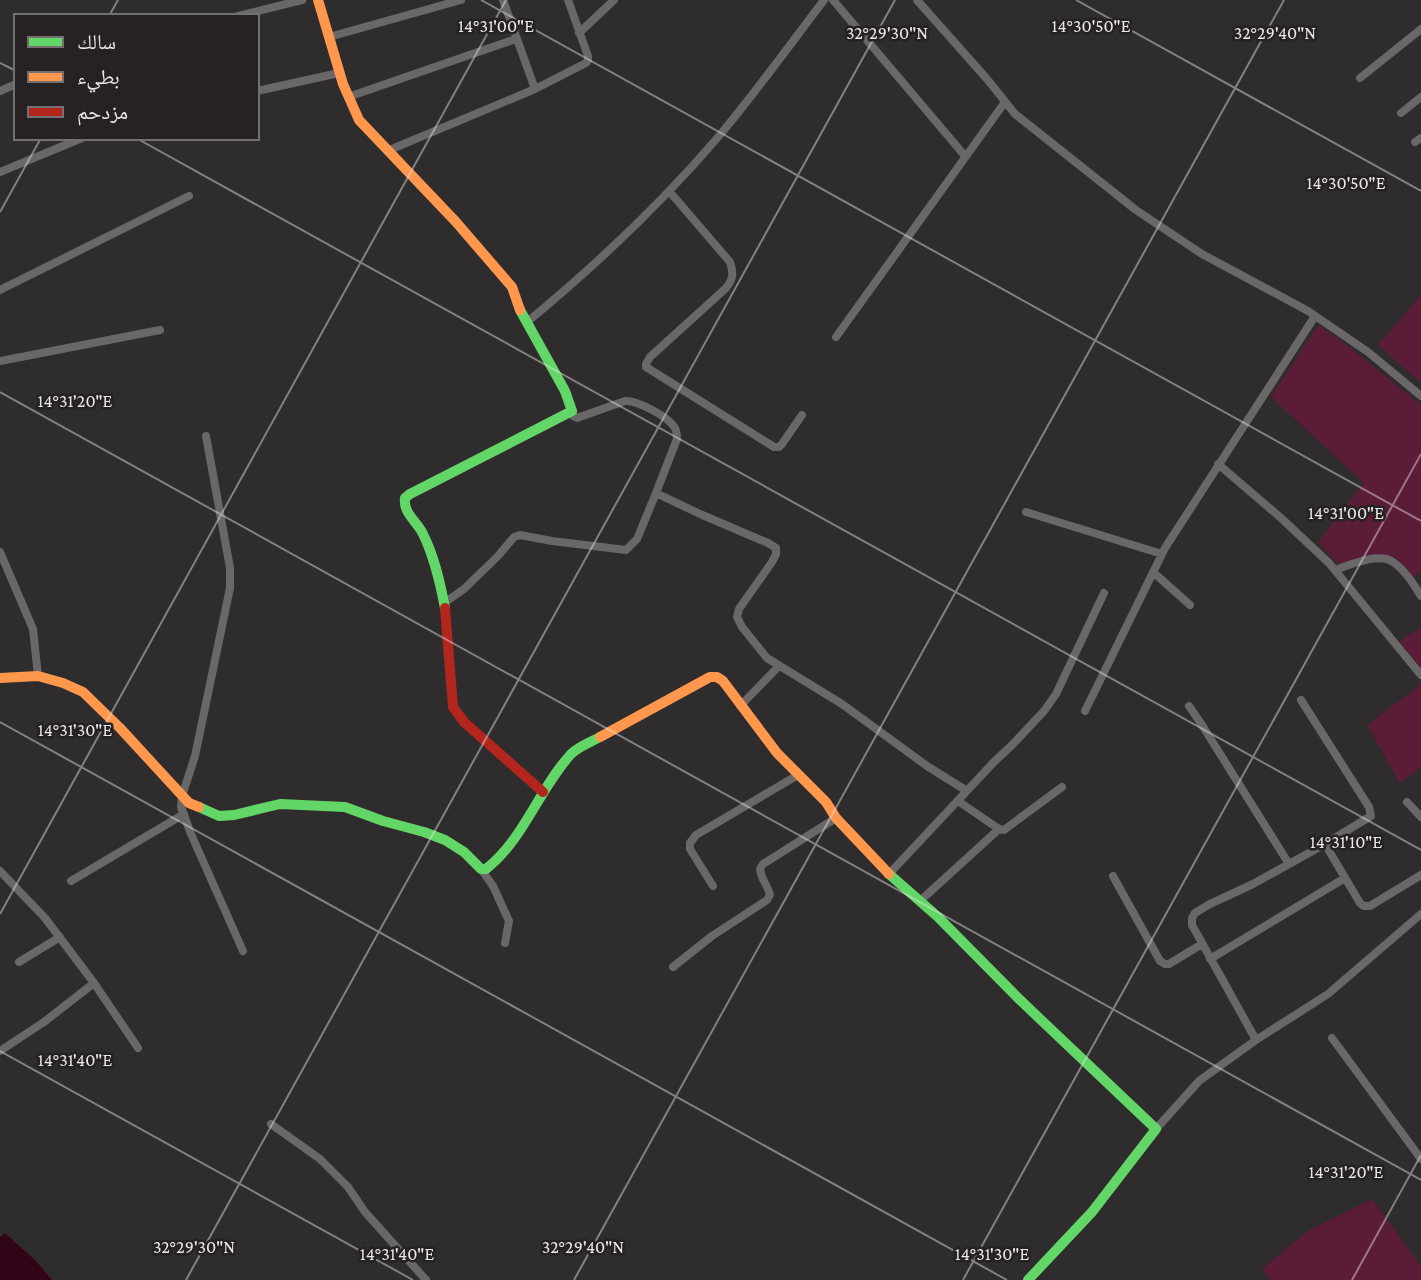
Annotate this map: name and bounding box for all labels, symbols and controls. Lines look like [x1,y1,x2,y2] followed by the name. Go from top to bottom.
[14,14,259,140] legend
[458,16,534,36] text: 14°31'00"E
[1052,16,1131,36] text: 14°30'50"E
[846,23,928,43] text: 32°29'30"N
[1234,23,1316,43] text: 32°29'40"N
[77,30,116,54] text: سالك
[77,65,120,93] text: بطيء
[77,100,128,126] text: مزدحم
[1307,173,1386,193] text: 14°30'50"E
[38,391,113,411] text: 14°31'20"E
[1308,503,1384,523] text: 14°31'00"E
[38,720,112,740] text: 14°31'30"E
[1310,832,1382,852] text: 14°31'10"E
[38,1050,112,1070] text: 14°31'40"E
[1309,1162,1384,1182] text: 14°31'20"E
[153,1237,235,1257] text: 32°29'30"N
[542,1237,624,1257] text: 32°29'40"N
[360,1244,434,1264] text: 14°31'40"E
[955,1244,1029,1264] text: 14°31'30"E

